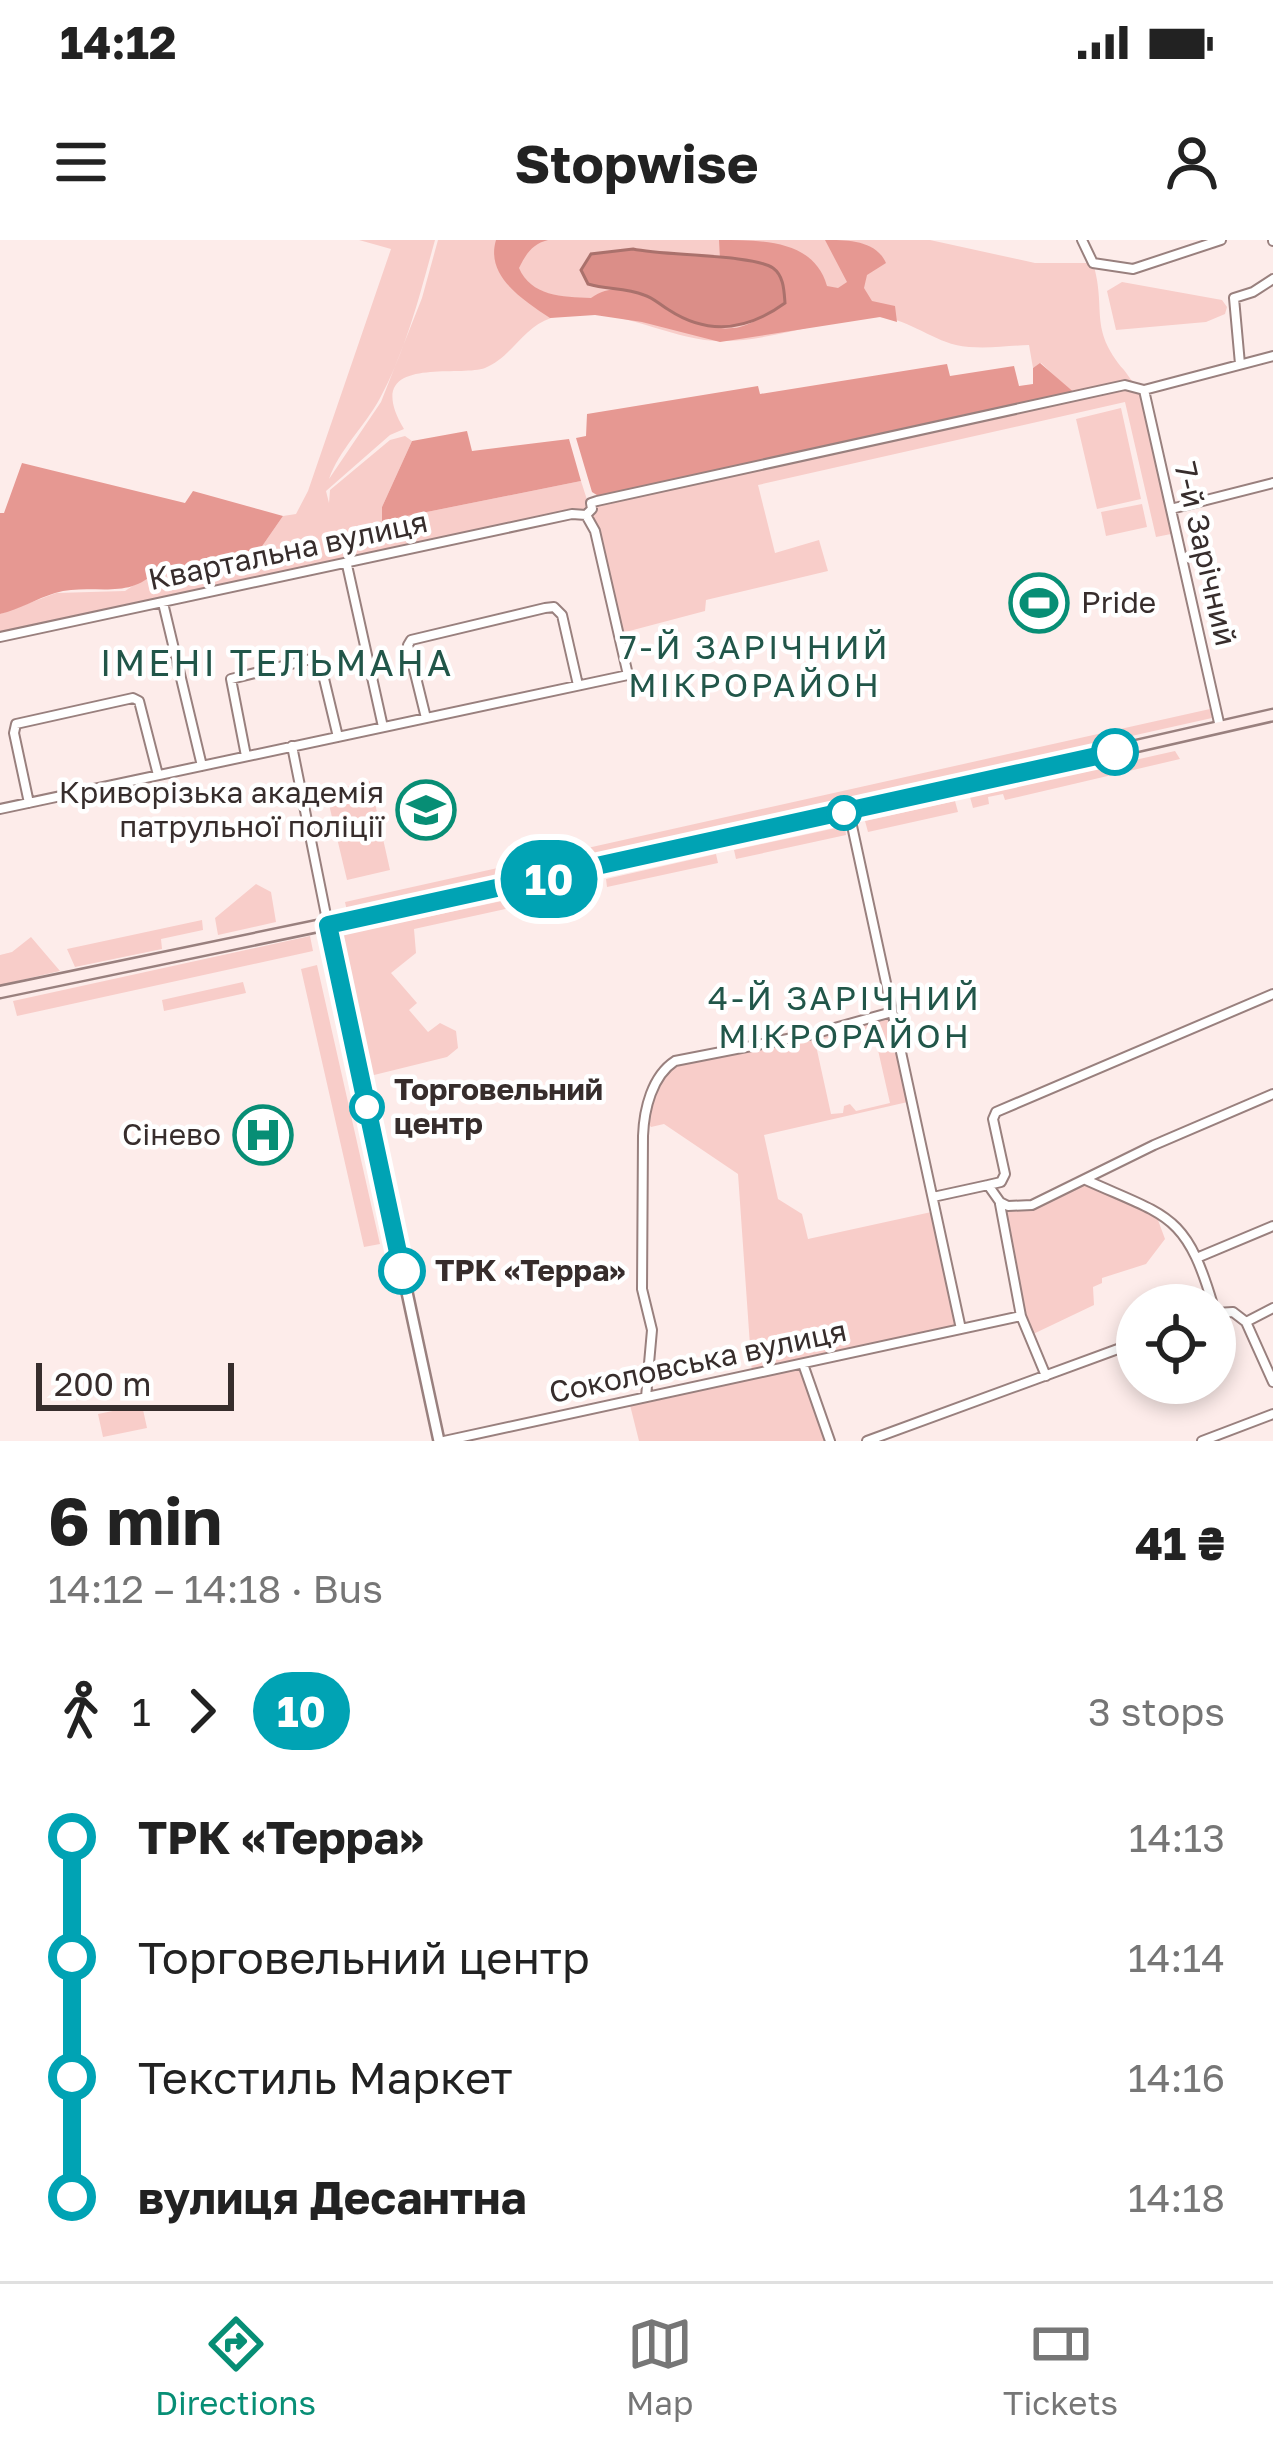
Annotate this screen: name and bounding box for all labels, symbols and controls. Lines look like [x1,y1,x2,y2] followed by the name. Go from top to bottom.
[60,15,176,69] text: 14:12
[48,129,114,195] icon: menu
[1159,129,1225,195] icon: person
[514,130,759,195] text: Stopwise
[1167,458,1245,649] street label: 7-й Зарічний
[145,503,431,597] street label: Квартальна вулиця
[1008,572,1070,634] sports icon: Pride
[1081,584,1156,620] place label: Pride
[619,627,891,704] district label: 7-Й ЗАРІЧНИЙ МІКРОРАЙОН
[100,641,454,684] district label: ІМЕНІ ТЕЛЬМАНА
[1093,730,1137,774] unlabelled marker
[59,774,385,844] place label: Криворізька академія патрульної поліції
[395,779,457,841] school or university icon: Криворізька академія патрульної поліції
[828,797,860,829] unlabelled marker
[495,840,603,918] line badge: 10
[525,854,573,904] text: 10
[708,978,982,1055] district label: 4-Й ЗАРІЧНИЙ МІКРОРАЙОН
[394,1071,603,1141] place label: Торговельний центр
[351,1091,383,1123] marker: Торговельний центр
[232,1104,294,1166] hospital icon: Сінево
[122,1116,221,1152] place label: Сінево
[380,1249,424,1293] marker: ТРК «Терра»
[435,1252,625,1288] place label: ТРК «Терра»
[1116,1284,1236,1404] map controls
[1116,1284,1236,1404] button: locate
[546,1312,850,1410] street label: Соколовська вулиця
[36,1357,234,1410] scale bar
[54,1364,152,1403] text: 200 m
[48,1480,222,1560] text: 6 min
[1135,1516,1225,1570] text: 41 ₴
[48,1565,383,1612] text: 14:12 – 14:18 · Bus
[48,1678,114,1744] icon: walk
[169,1678,235,1744] icon: forward
[277,1686,326,1736] text: 10
[132,1688,151,1735] text: 1
[1088,1688,1225,1735] text: 3 stops
[138,1810,424,1864] text: ТРК «Терра»
[1129,1814,1225,1861] text: 14:13
[138,1930,590,1984] text: Торговельний центр
[1128,1934,1225,1981] text: 14:14
[138,2050,513,2104] text: Текстиль Маркет
[1128,2054,1225,2101] text: 14:16
[138,2170,527,2224] text: вулиця Десантна
[1128,2174,1225,2221] text: 14:18
[155,2311,316,2422] tab: Directions
[626,2311,693,2422] tab: Map
[1003,2311,1118,2422] tab: Tickets

